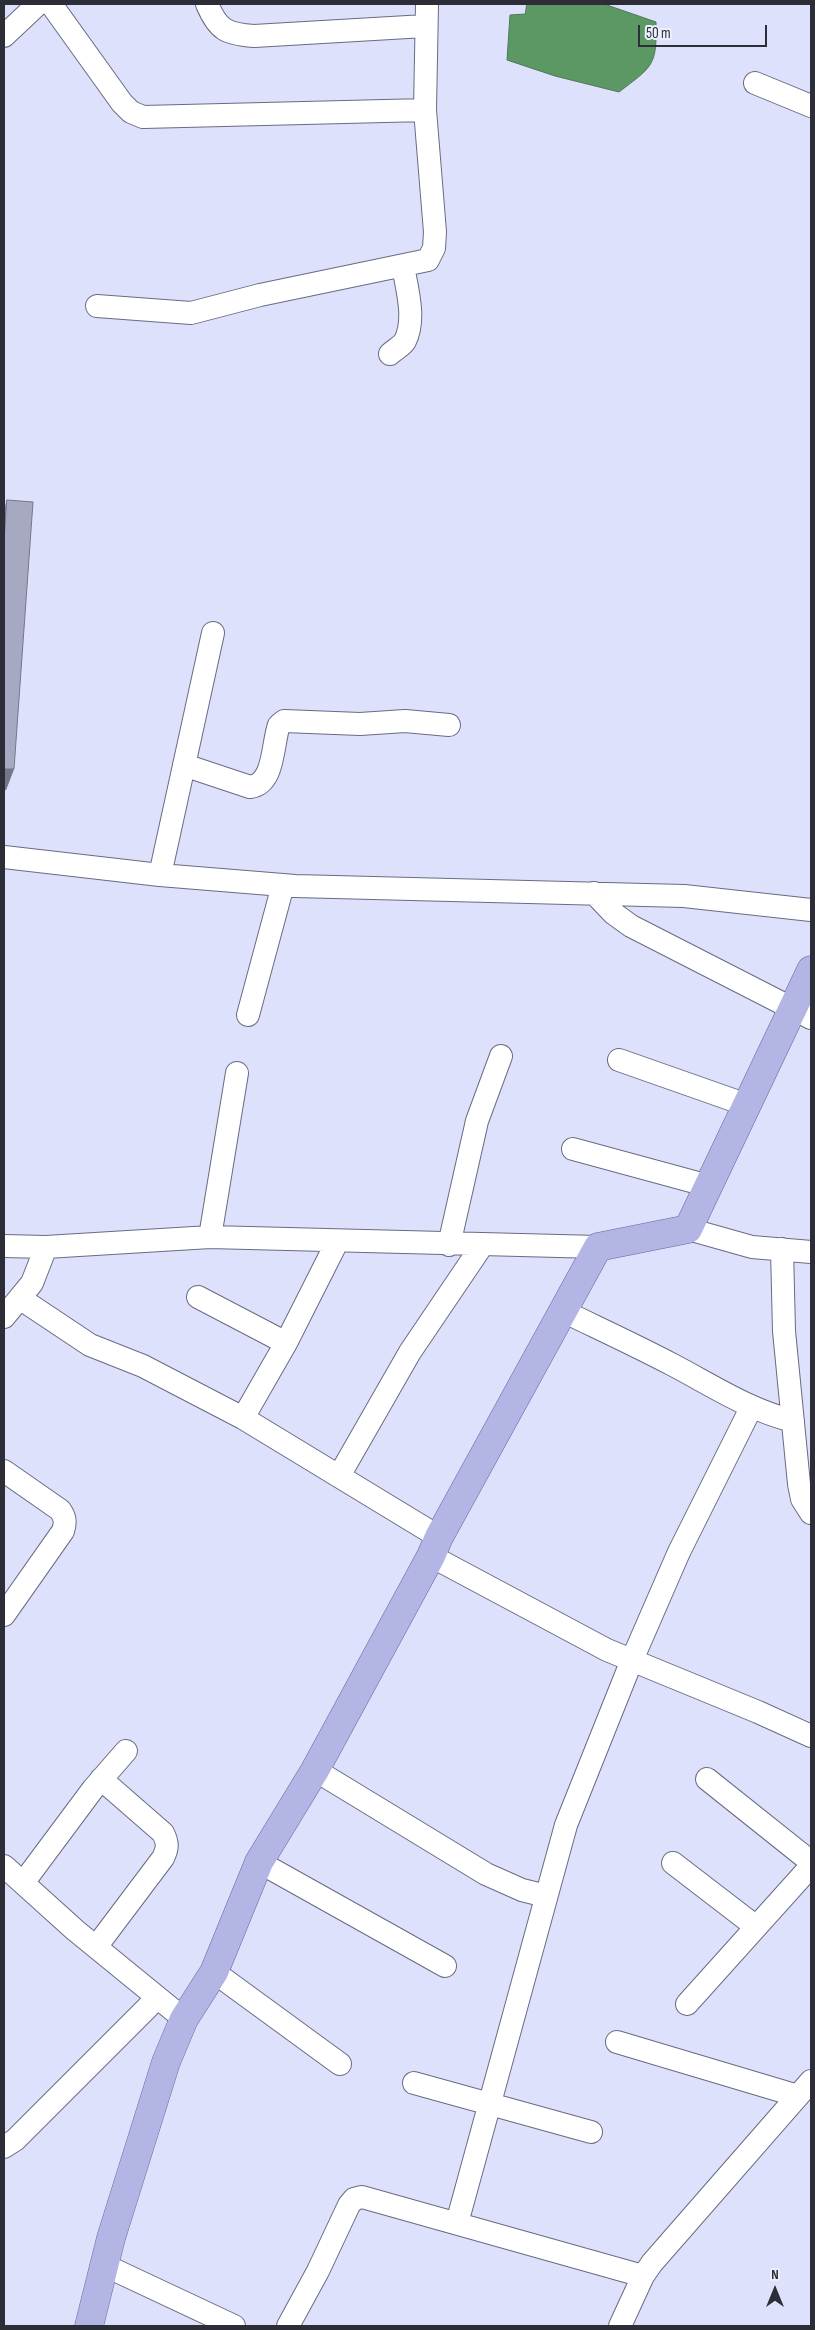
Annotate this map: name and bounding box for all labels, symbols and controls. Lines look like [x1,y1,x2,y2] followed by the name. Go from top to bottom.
[640,15,769,47] scale bar
[646,24,671,43] text: 50 m
[750,2265,800,2315] north arrow
[771,2266,779,2283] text: N

